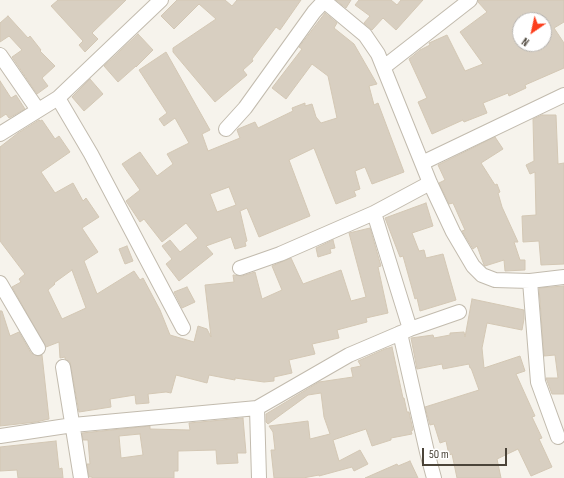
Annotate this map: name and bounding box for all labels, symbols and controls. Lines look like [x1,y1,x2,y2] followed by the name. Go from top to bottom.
[512,12,552,52] north arrow
[519,35,532,49] text: N
[424,440,509,466] scale bar
[429,447,449,462] text: 50 m

